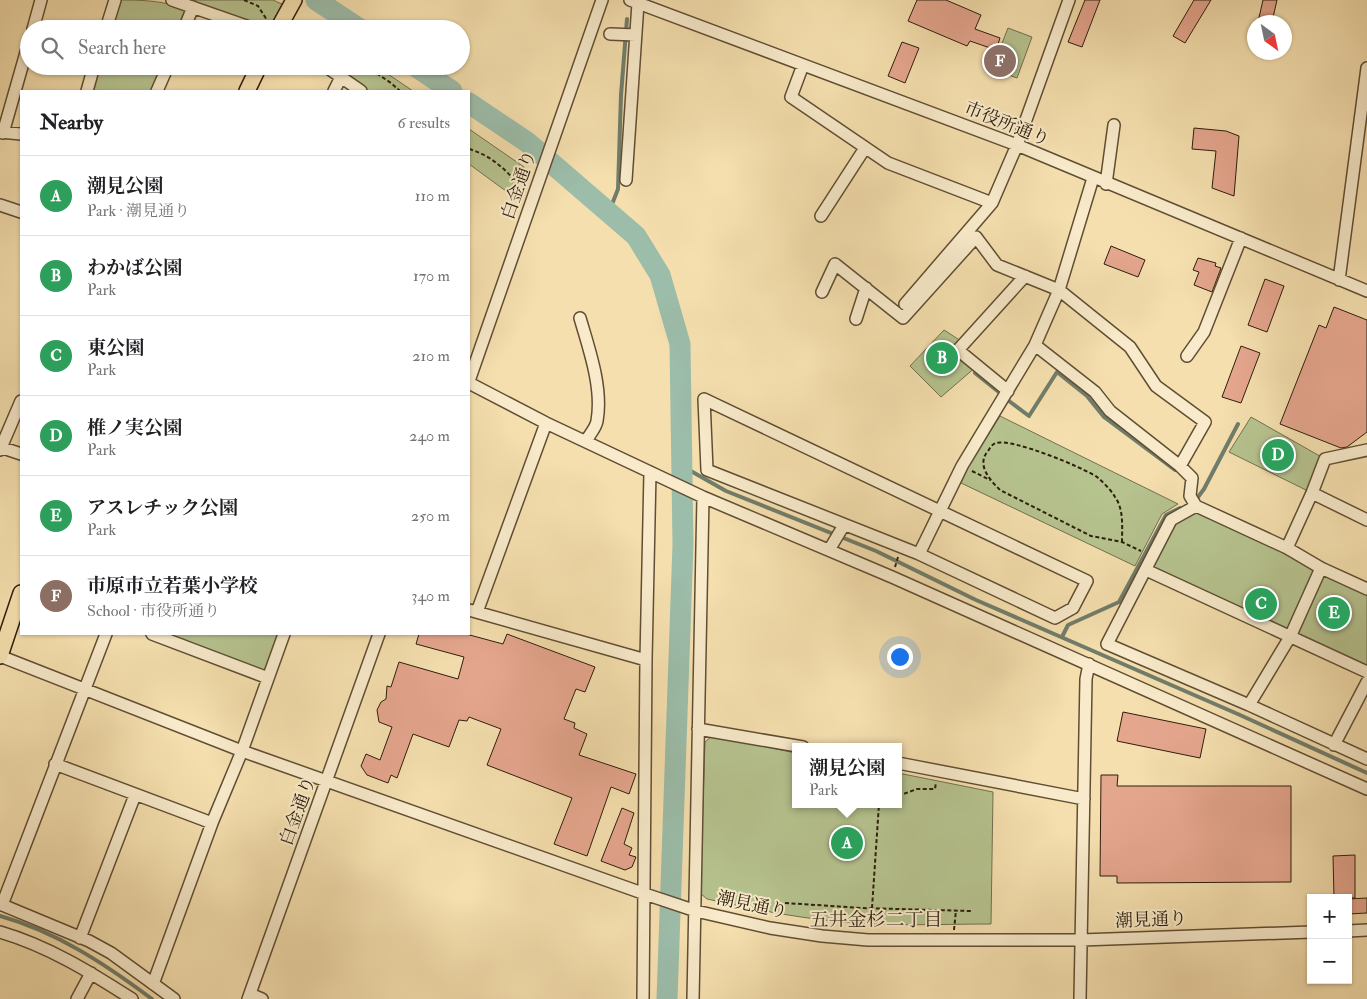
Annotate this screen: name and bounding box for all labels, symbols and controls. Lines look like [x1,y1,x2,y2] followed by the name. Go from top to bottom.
[1247,15,1292,60] north arrow
[20,20,470,75] search box
[38,34,66,62] icon: search
[78,36,166,60] text: Search here
[984,42,1016,80] pin: F
[961,96,1053,152] street label: 市役所通り
[40,109,103,136] text: Nearby
[398,113,450,133] text: 6 results
[496,147,542,223] street label: 白金通り
[87,174,163,198] text: 潮見公園
[51,186,61,206] text: A
[415,186,450,206] text: 110 m
[87,201,190,221] text: Park · 潮見通り
[87,256,182,280] text: わかば公園
[51,266,61,286] text: B
[413,266,450,286] text: 170 m
[87,280,116,300] text: Park
[87,336,144,360] text: 東公園
[926,339,958,377] pin: B
[50,346,62,366] text: C
[412,346,450,366] text: 210 m
[87,360,116,380] text: Park
[87,416,182,440] text: 椎ノ実公園
[49,426,63,446] text: D
[409,426,450,446] text: 240 m
[1262,436,1294,474] pin: D
[87,440,116,460] text: Park
[87,496,238,520] text: アスレチック公園
[50,506,62,526] text: E
[411,506,450,526] text: 250 m
[87,520,116,540] text: Park
[87,574,258,598] text: 市原市立若葉小学校
[1245,585,1277,623] pin: C
[51,586,61,606] text: F
[411,586,450,606] text: 340 m
[1318,594,1350,632] pin: E
[87,601,220,621] text: School · 市役所通り
[887,644,913,670] your location
[792,743,902,808] popup
[809,756,885,780] text: 潮見公園
[275,773,321,849] street label: 白金通り
[809,780,838,800] text: Park
[831,824,863,862] pin: A
[714,886,790,924] street label: 潮見通り
[1307,894,1352,984] map controls
[1307,894,1352,939] button: +
[1115,907,1187,933] street label: 潮見通り
[809,908,943,932] district label: 五井金杉二丁目
[1307,939,1352,984] button: −

